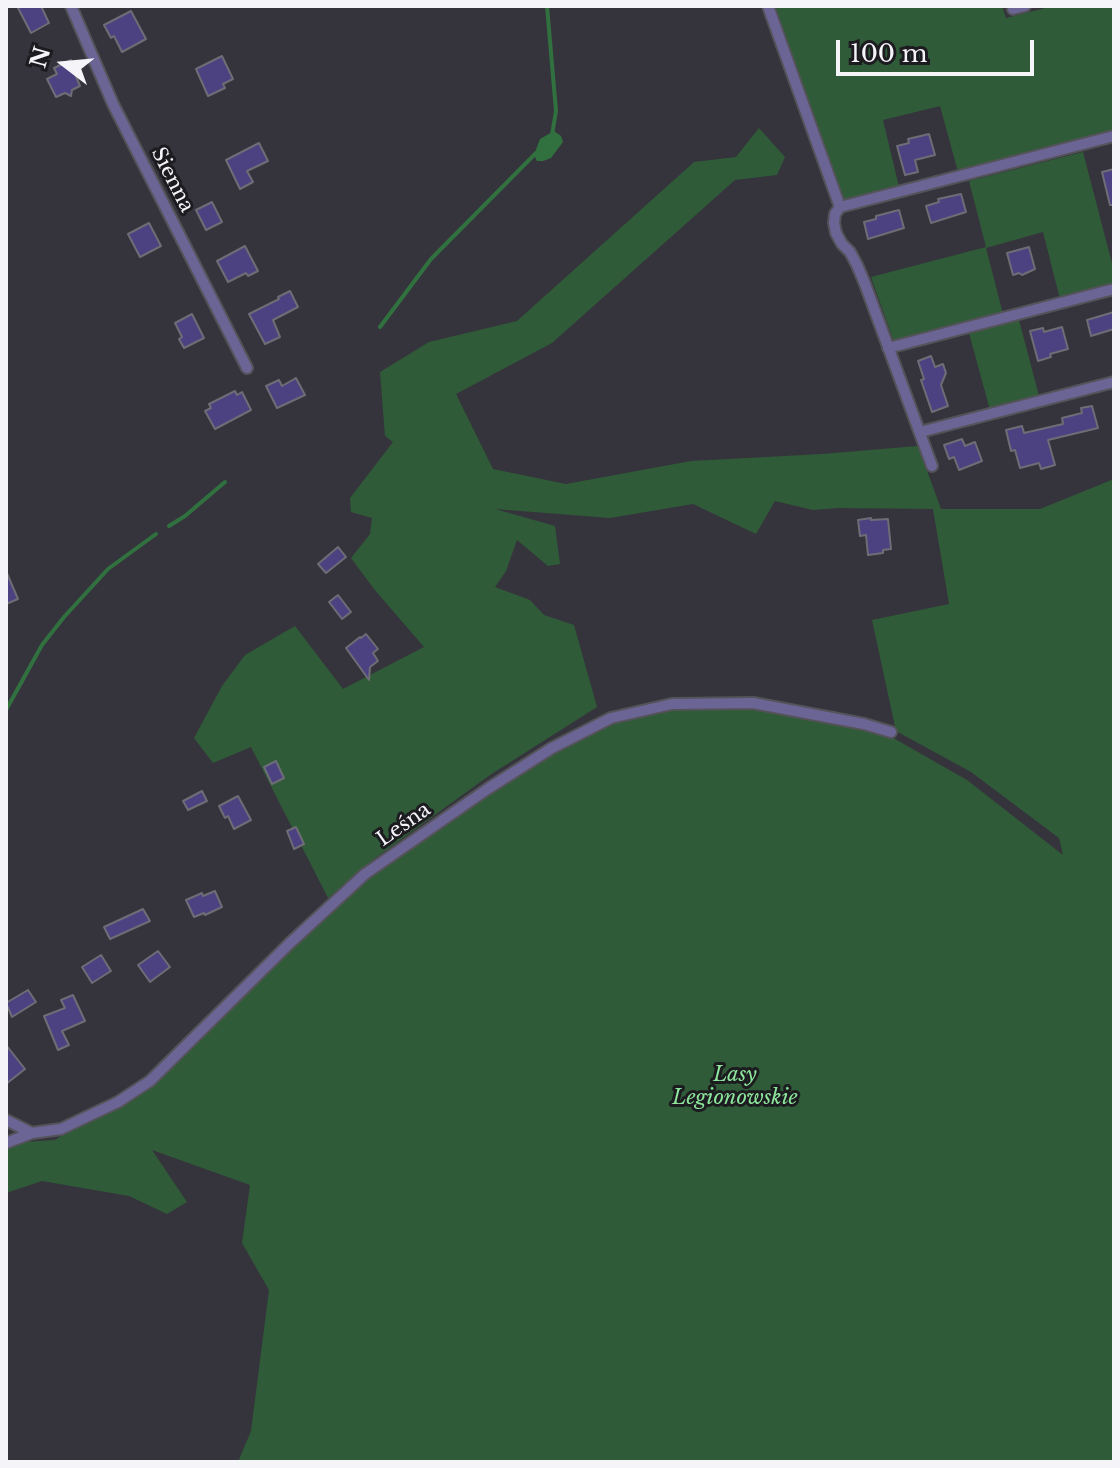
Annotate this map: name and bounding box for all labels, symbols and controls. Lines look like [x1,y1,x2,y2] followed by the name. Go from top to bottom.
[24,24,104,104] north arrow
[840,24,1038,74] scale bar
[850,39,928,68] text: 100 m
[25,44,56,71] text: N
[145,143,199,217] street label: Sienna
[373,798,435,852] street label: Leśna
[672,1063,798,1110] park label: Lasy Legionowskie

